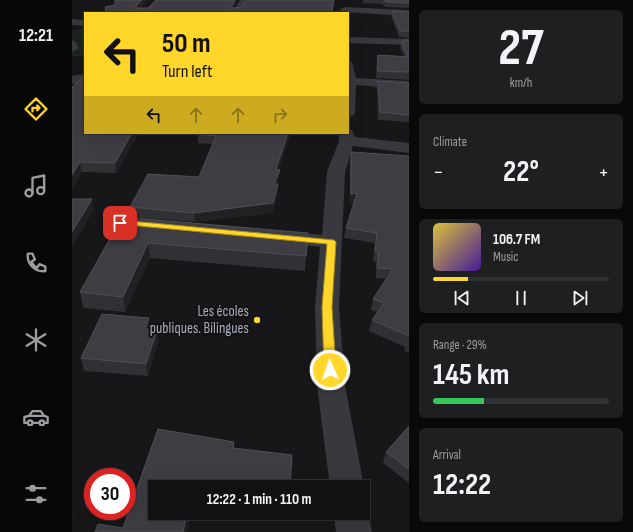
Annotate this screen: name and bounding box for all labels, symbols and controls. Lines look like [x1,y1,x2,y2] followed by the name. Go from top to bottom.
[498,17,544,80] text: 27
[19,25,53,46] text: 12:21
[162,27,211,60] text: 50 m
[96,28,148,80] icon: left
[162,61,213,82] text: Turn left
[510,75,532,91] text: km/h
[22,95,50,123] icon: directions
[143,104,165,126] icon: left
[185,104,207,126] icon: ahead
[227,104,249,126] icon: ahead
[269,104,291,126] icon: right
[433,134,467,150] text: Climate
[503,154,539,190] text: 22°
[433,159,444,186] text: −
[598,159,609,186] text: +
[22,172,50,200] icon: music
[103,206,137,240] pin
[109,212,131,234] icon: arrive
[493,230,540,249] text: 106.7 FM
[22,249,50,277] icon: phone
[493,249,518,265] text: Music
[451,287,473,309] icon: previous
[510,287,532,309] icon: pause
[569,287,591,309] icon: next
[150,302,249,338] place label: Les écoles publiques. Bilingues
[252,315,262,325] marker: Les écoles publiques. Bilingues
[22,326,50,354] icon: climate
[433,337,487,353] text: Range · 29%
[309,349,351,391] position arrow
[433,357,509,393] text: 145 km
[22,403,50,431] icon: car
[433,447,461,463] text: Arrival
[433,467,491,503] text: 12:22
[84,468,136,520] speed limit sign: 30
[22,480,50,508] icon: filters
[207,490,311,509] text: 12:22 · 1 min · 110 m

